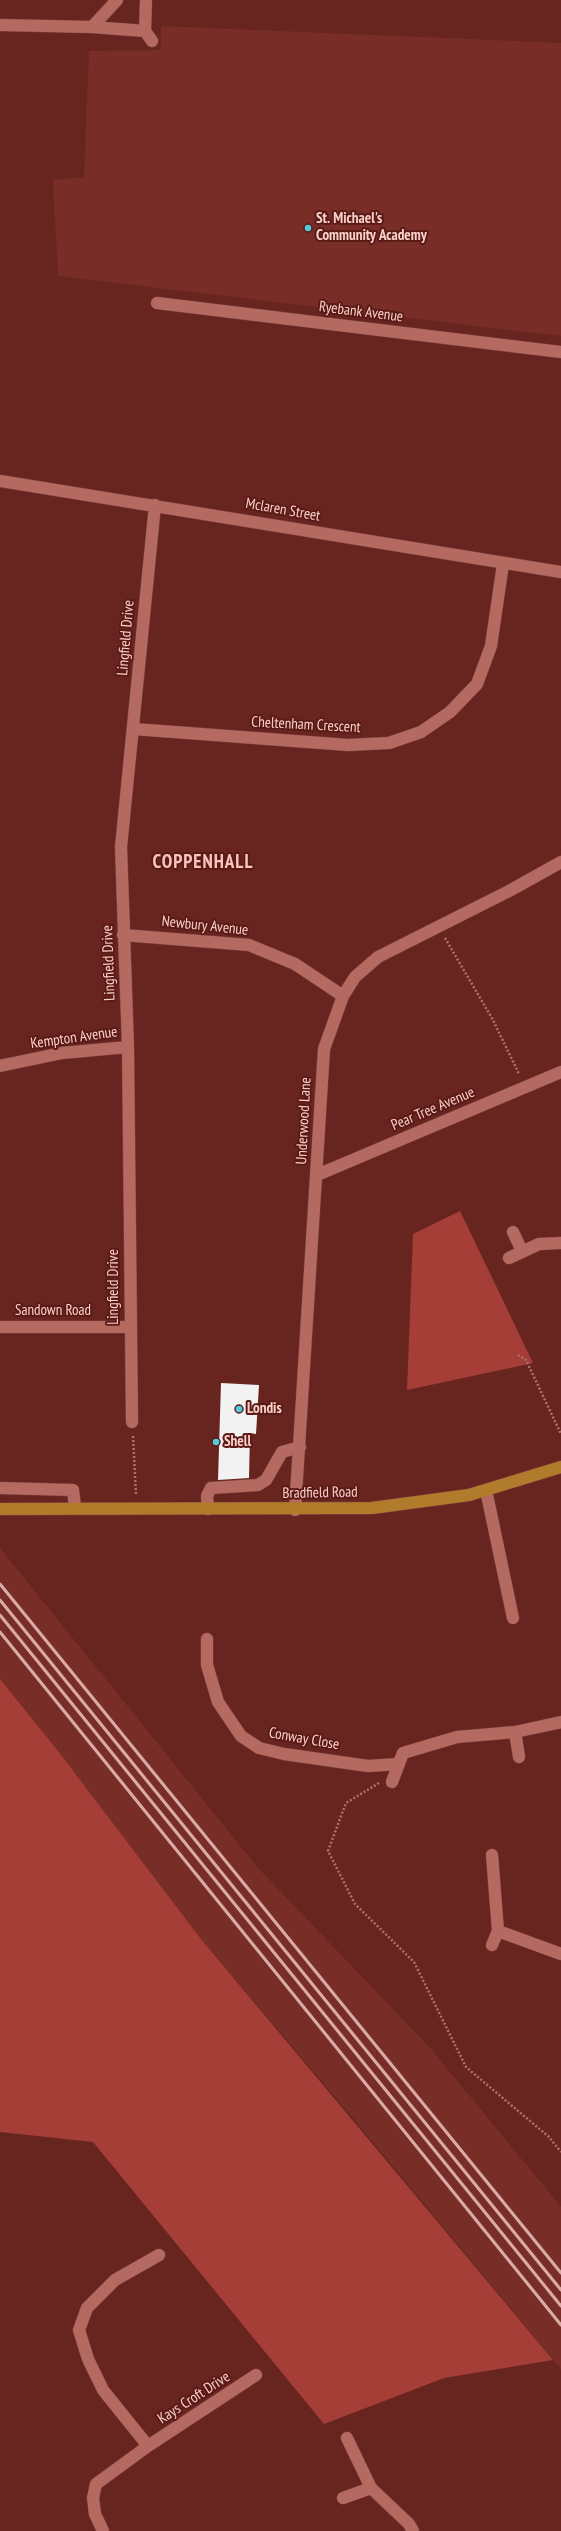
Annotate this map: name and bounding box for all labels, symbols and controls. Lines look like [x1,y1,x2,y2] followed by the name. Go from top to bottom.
[316,210,427,245] place label: St. Michael's Community Academy
[303,223,313,233] marker: St. Michael's Community Academy
[318,298,404,326] street label: Ryebank Avenue
[244,495,322,525] street label: Mclaren Street
[114,599,138,677] street label: Lingfield Drive
[251,713,361,737] street label: Cheltenham Crescent
[153,852,253,874] district label: COPPENHALL
[161,913,249,939] street label: Newbury Avenue
[99,925,119,1001] street label: Lingfield Drive
[29,1023,119,1053] street label: Kempton Avenue
[293,1077,315,1165] street label: Underwood Lane
[389,1083,477,1135] street label: Pear Tree Avenue
[105,1249,123,1325] street label: Lingfield Drive
[15,1302,91,1320] street label: Sandown Road
[247,1400,282,1418] place label: Londis
[234,1404,244,1414] marker: Londis
[224,1433,251,1451] place label: Shell
[211,1437,221,1447] marker: Shell
[282,1483,358,1503] street label: Bradfield Road
[267,1724,341,1754] street label: Conway Close
[155,2368,233,2428] street label: Kays Croft Drive

